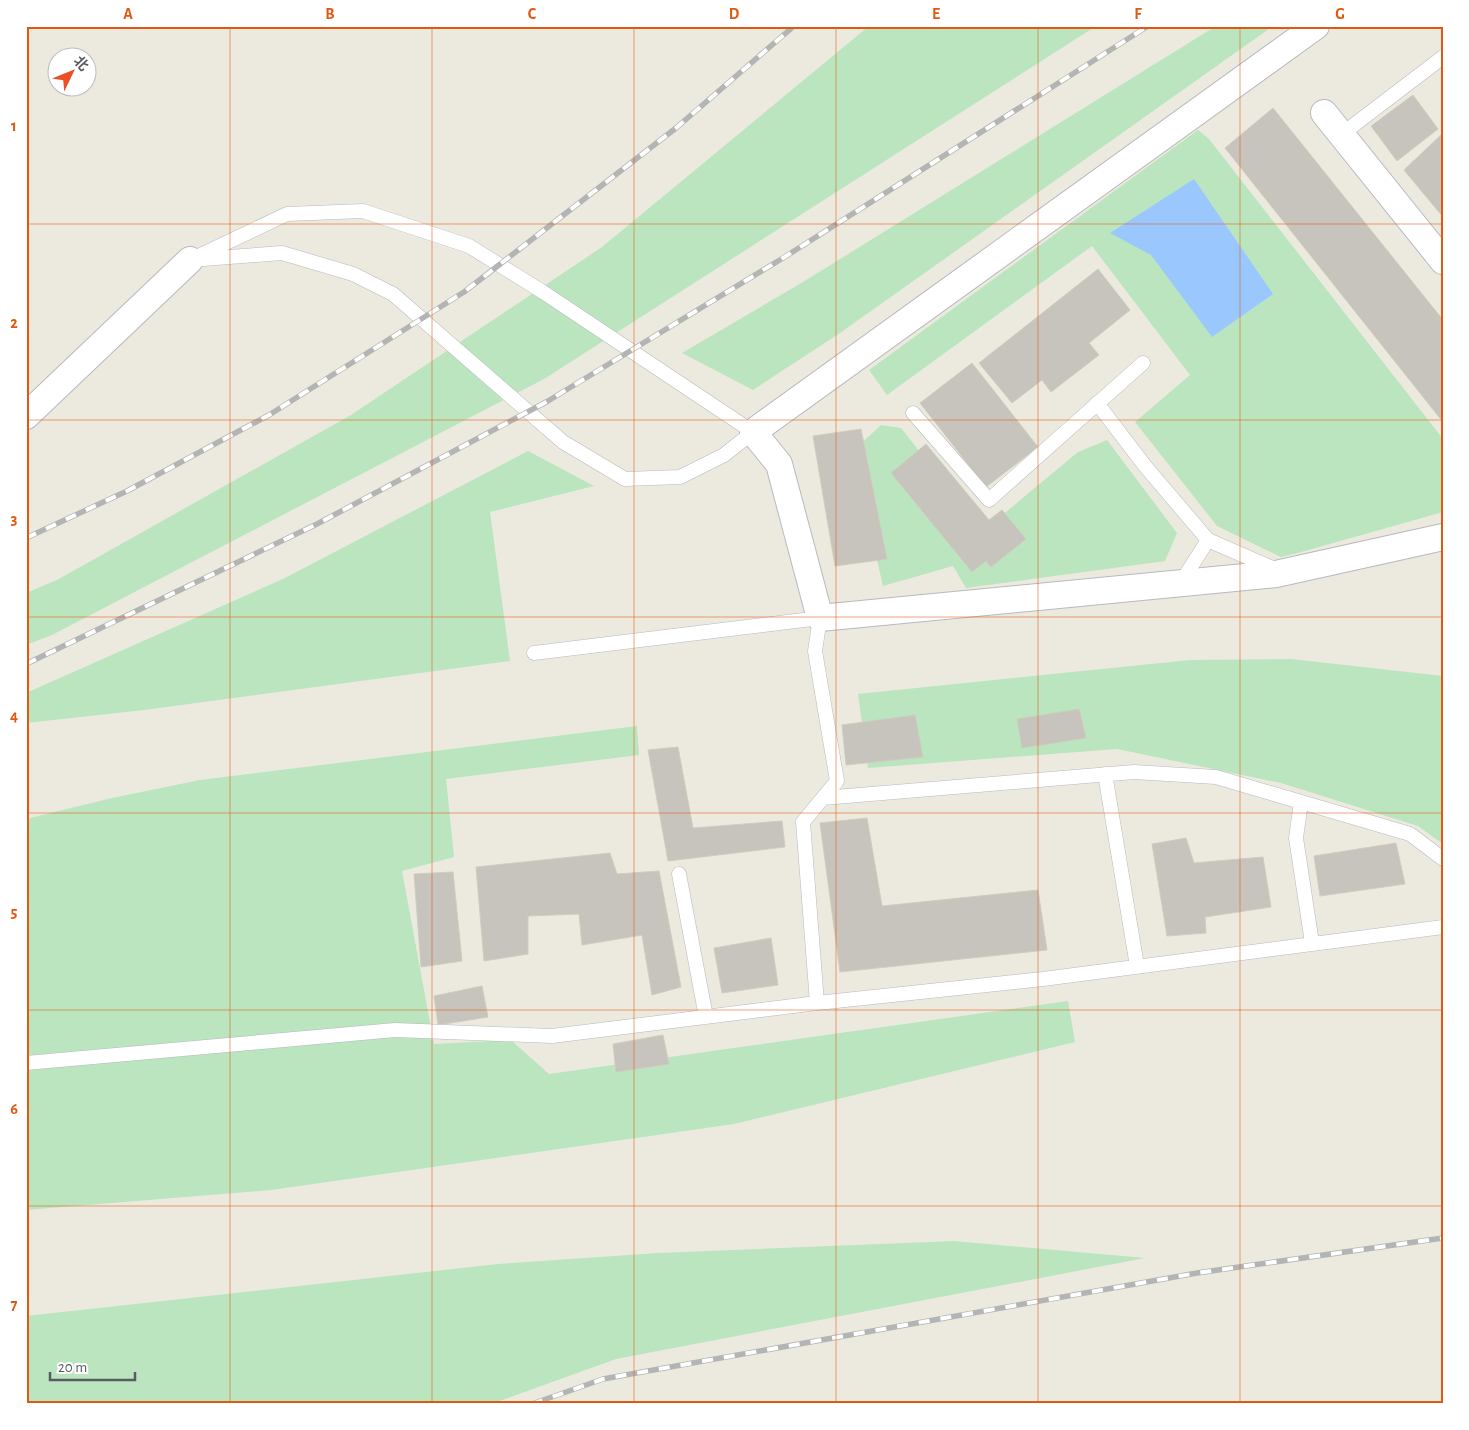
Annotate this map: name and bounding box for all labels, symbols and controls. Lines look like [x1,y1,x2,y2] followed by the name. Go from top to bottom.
[123,6,133,22] text: A
[325,6,335,22] text: B
[528,6,537,22] text: C
[729,6,740,22] text: D
[932,6,940,22] text: E
[1134,6,1142,22] text: F
[1335,6,1345,22] text: G
[48,48,98,98] north arrow
[71,53,91,74] text: 北
[11,118,17,134] text: 1
[10,315,18,331] text: 2
[11,511,18,527] text: 3
[10,708,18,724] text: 4
[11,904,18,920] text: 5
[10,1101,18,1117] text: 6
[11,1297,18,1313] text: 7
[50,1350,135,1382] scale bar
[58,1360,87,1375] text: 20 m

